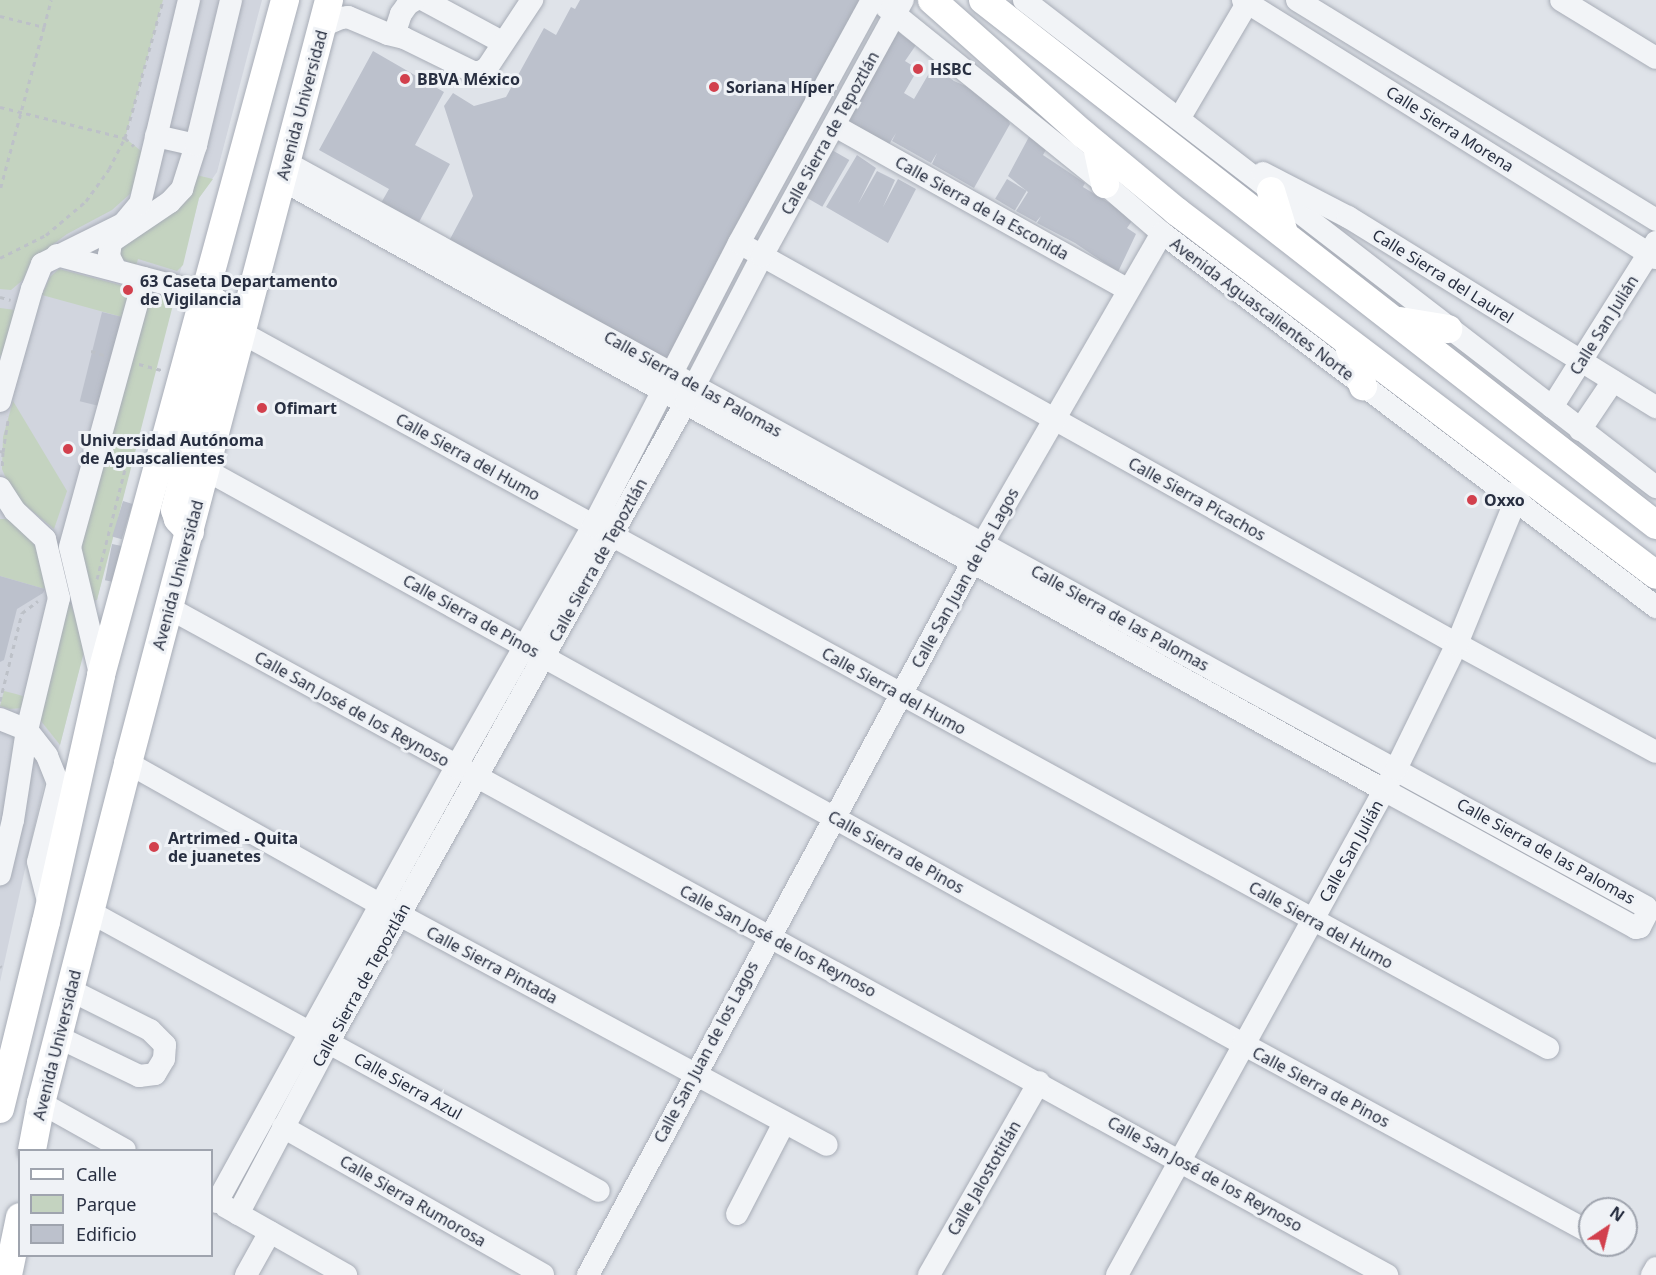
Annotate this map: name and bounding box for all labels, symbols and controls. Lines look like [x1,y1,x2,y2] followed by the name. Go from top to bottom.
[273,28,331,182] street label: Avenida Universidad
[777,48,883,218] street label: Calle Sierra de Tepoztlán
[930,59,972,79] place label: HSBC
[911,62,925,76] marker: HSBC
[417,69,520,89] place label: BBVA México
[398,72,412,86] marker: BBVA México
[726,77,834,97] place label: Soriana Híper
[707,80,721,94] marker: Soriana Híper
[1383,82,1517,176] street label: Calle Sierra Morena
[892,152,1072,264] street label: Calle Sierra de la Esconida
[1369,225,1517,327] street label: Calle Sierra del Laurel
[1167,234,1357,384] street label: Avenida Aguascalientes Norte
[140,271,338,309] place label: 63 Caseta Departamento de Vigilancia
[1566,272,1642,378] street label: Calle San Julián
[121,283,135,297] marker: 63 Caseta Departamento de Vigilancia
[601,327,785,441] street label: Calle Sierra de las Palomas
[274,398,337,418] place label: Ofimart
[255,401,269,415] marker: Ofimart
[392,409,544,505] street label: Calle Sierra del Humo
[80,430,264,468] place label: Universidad Autónoma de Aguascalientes
[61,442,75,456] marker: Universidad Autónoma de Aguascalientes
[1125,453,1269,545] street label: Calle Sierra Picachos
[545,475,651,645] street label: Calle Sierra de Tepoztlán
[907,485,1023,671] street label: Calle San Juan de los Lagos
[1484,490,1525,510] place label: Oxxo
[1465,493,1479,507] marker: Oxxo
[149,498,207,652] street label: Avenida Universidad
[1028,561,1212,675] street label: Calle Sierra de las Palomas
[400,571,542,661] street label: Calle Sierra de Pinos
[818,643,970,739] street label: Calle Sierra del Humo
[251,647,453,771] street label: Calle San José de los Reynoso
[1454,794,1638,908] street label: Calle Sierra de las Palomas
[1315,797,1387,905] street label: Calle San Julián
[825,807,967,897] street label: Calle Sierra de Pinos
[168,828,298,866] place label: Artrimed - Quita de juanetes
[145,838,163,856] marker: Artrimed - Quita de juanetes
[1245,877,1397,973] street label: Calle Sierra del Humo
[677,881,879,1001] street label: Calle San José de los Reynoso
[308,900,414,1070] street label: Calle Sierra de Tepoztlán
[423,922,561,1008] street label: Calle Sierra Pintada
[650,958,762,1146] street label: Calle San Juan de los Lagos
[29,968,85,1122] street label: Avenida Universidad
[1249,1043,1393,1131] street label: Calle Sierra de Pinos
[351,1048,465,1124] street label: Calle Sierra Azul
[1104,1112,1306,1236] street label: Calle San José de los Reynoso
[943,1117,1025,1239] street label: Calle Jalostotitlán
[18,1149,213,1257] legend
[337,1151,489,1251] street label: Calle Sierra Rumorosa
[76,1162,117,1186] text: Calle
[76,1192,136,1216] text: Parque
[1578,1197,1638,1257] north arrow
[1606,1201,1629,1227] text: N
[76,1222,137,1246] text: Edificio

